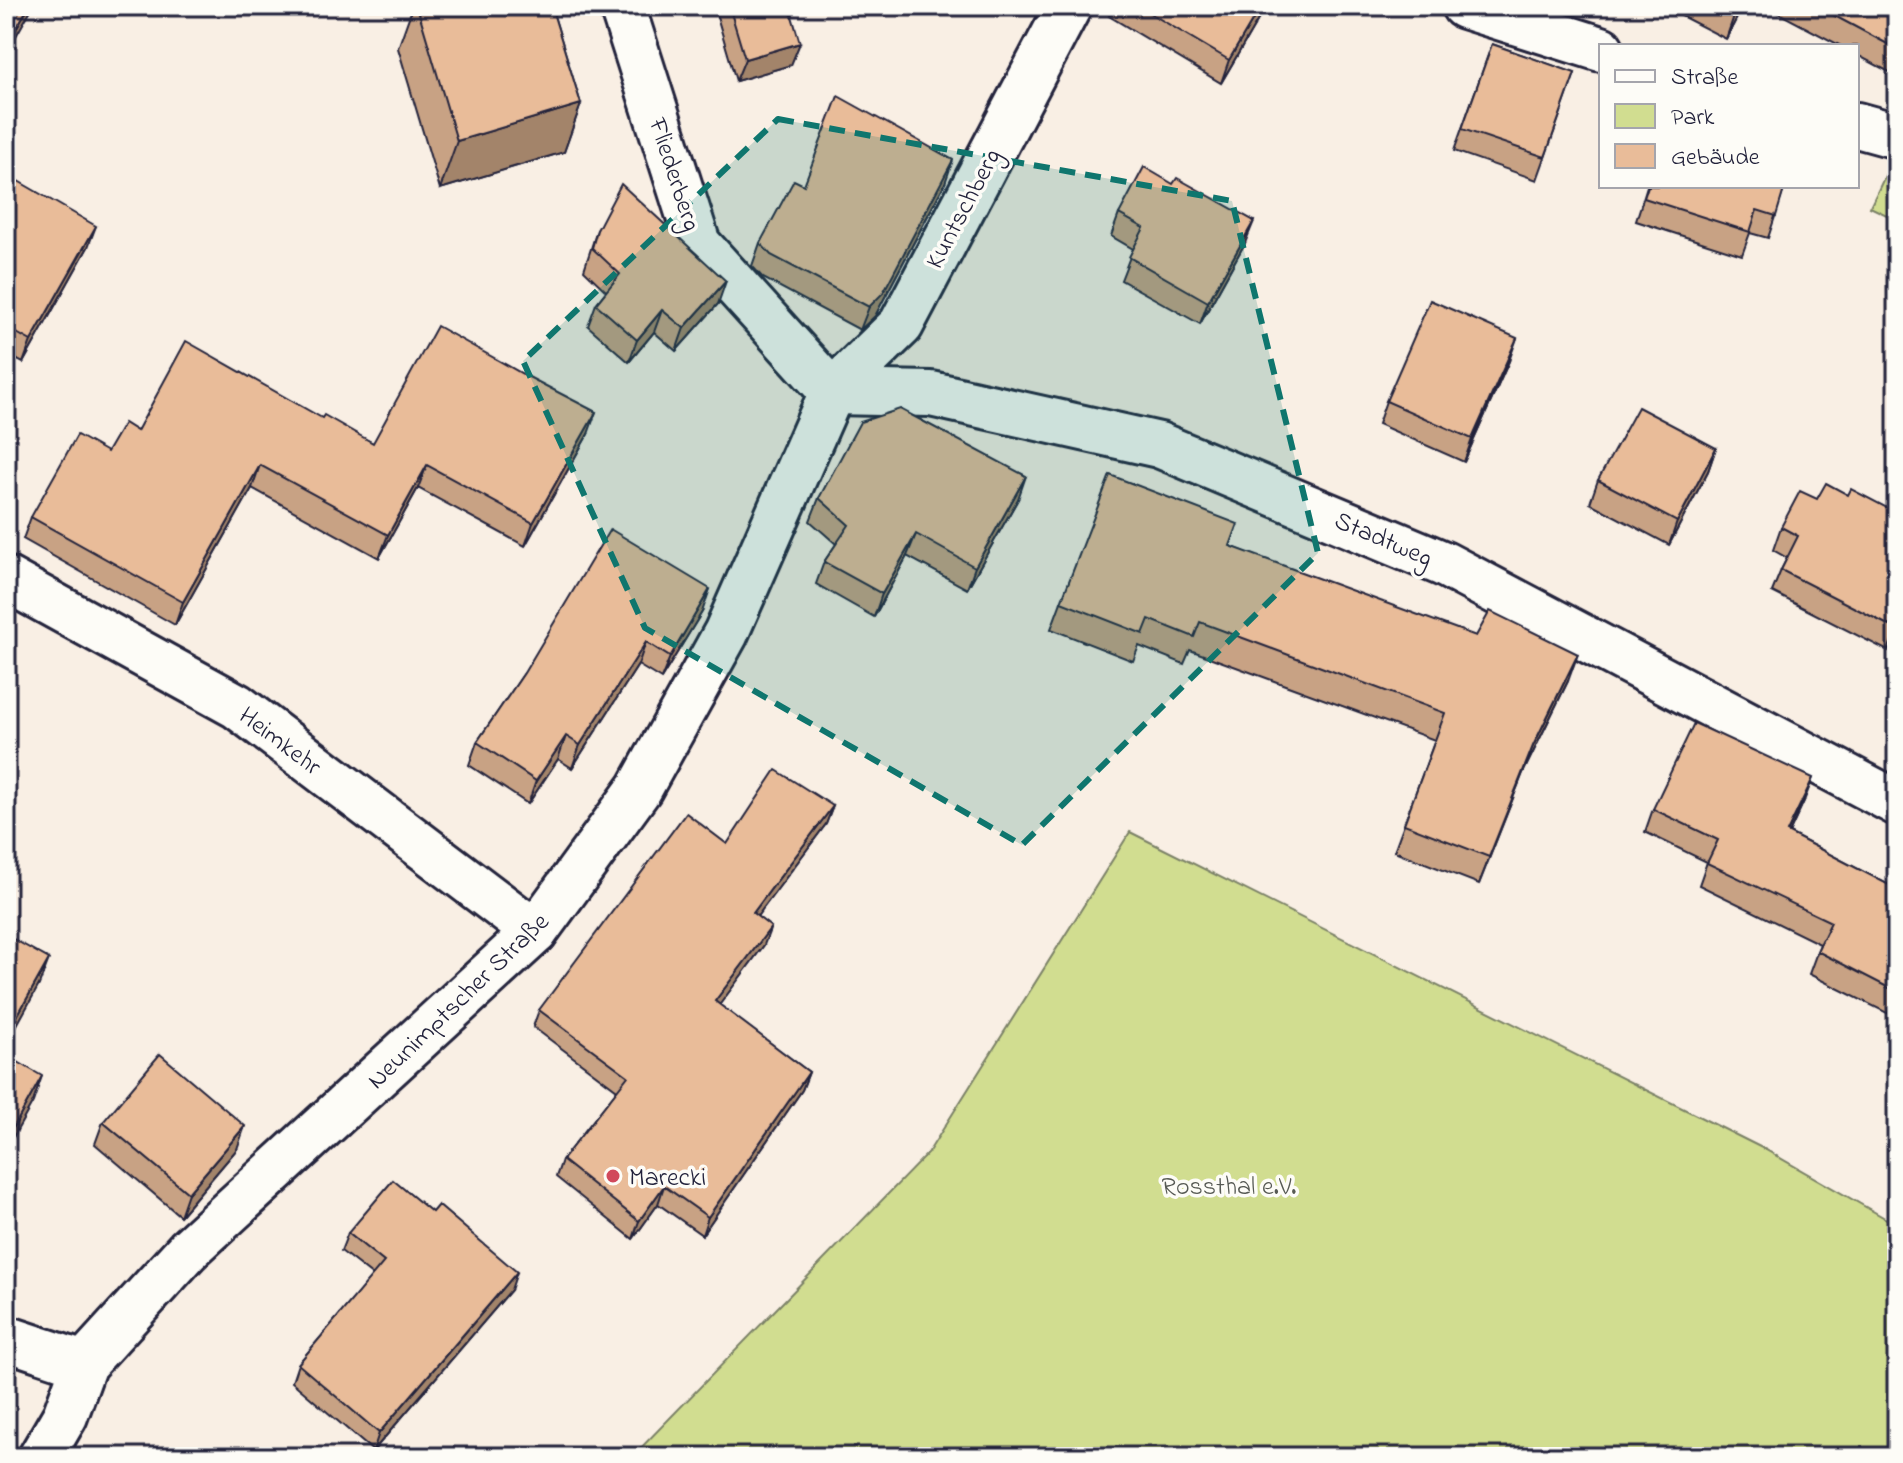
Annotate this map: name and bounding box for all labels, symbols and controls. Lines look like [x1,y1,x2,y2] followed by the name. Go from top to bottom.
[1599,44,1859,188] legend
[1671,61,1738,96] text: Straße
[1671,101,1715,136] text: Park
[637,112,709,236] street label: Fliederberg
[1671,141,1760,176] text: Gebäude
[917,143,1012,276] street label: Kuntschberg
[1328,503,1438,578] street label: Stadtweg
[230,699,329,787] street label: Heimkehr
[359,905,559,1099] street label: Neunimptscher Straße
[629,1160,706,1198] place label: Marecki
[604,1167,622,1185] marker: Marecki
[1162,1169,1296,1207] park label: Rossthal e.V.

